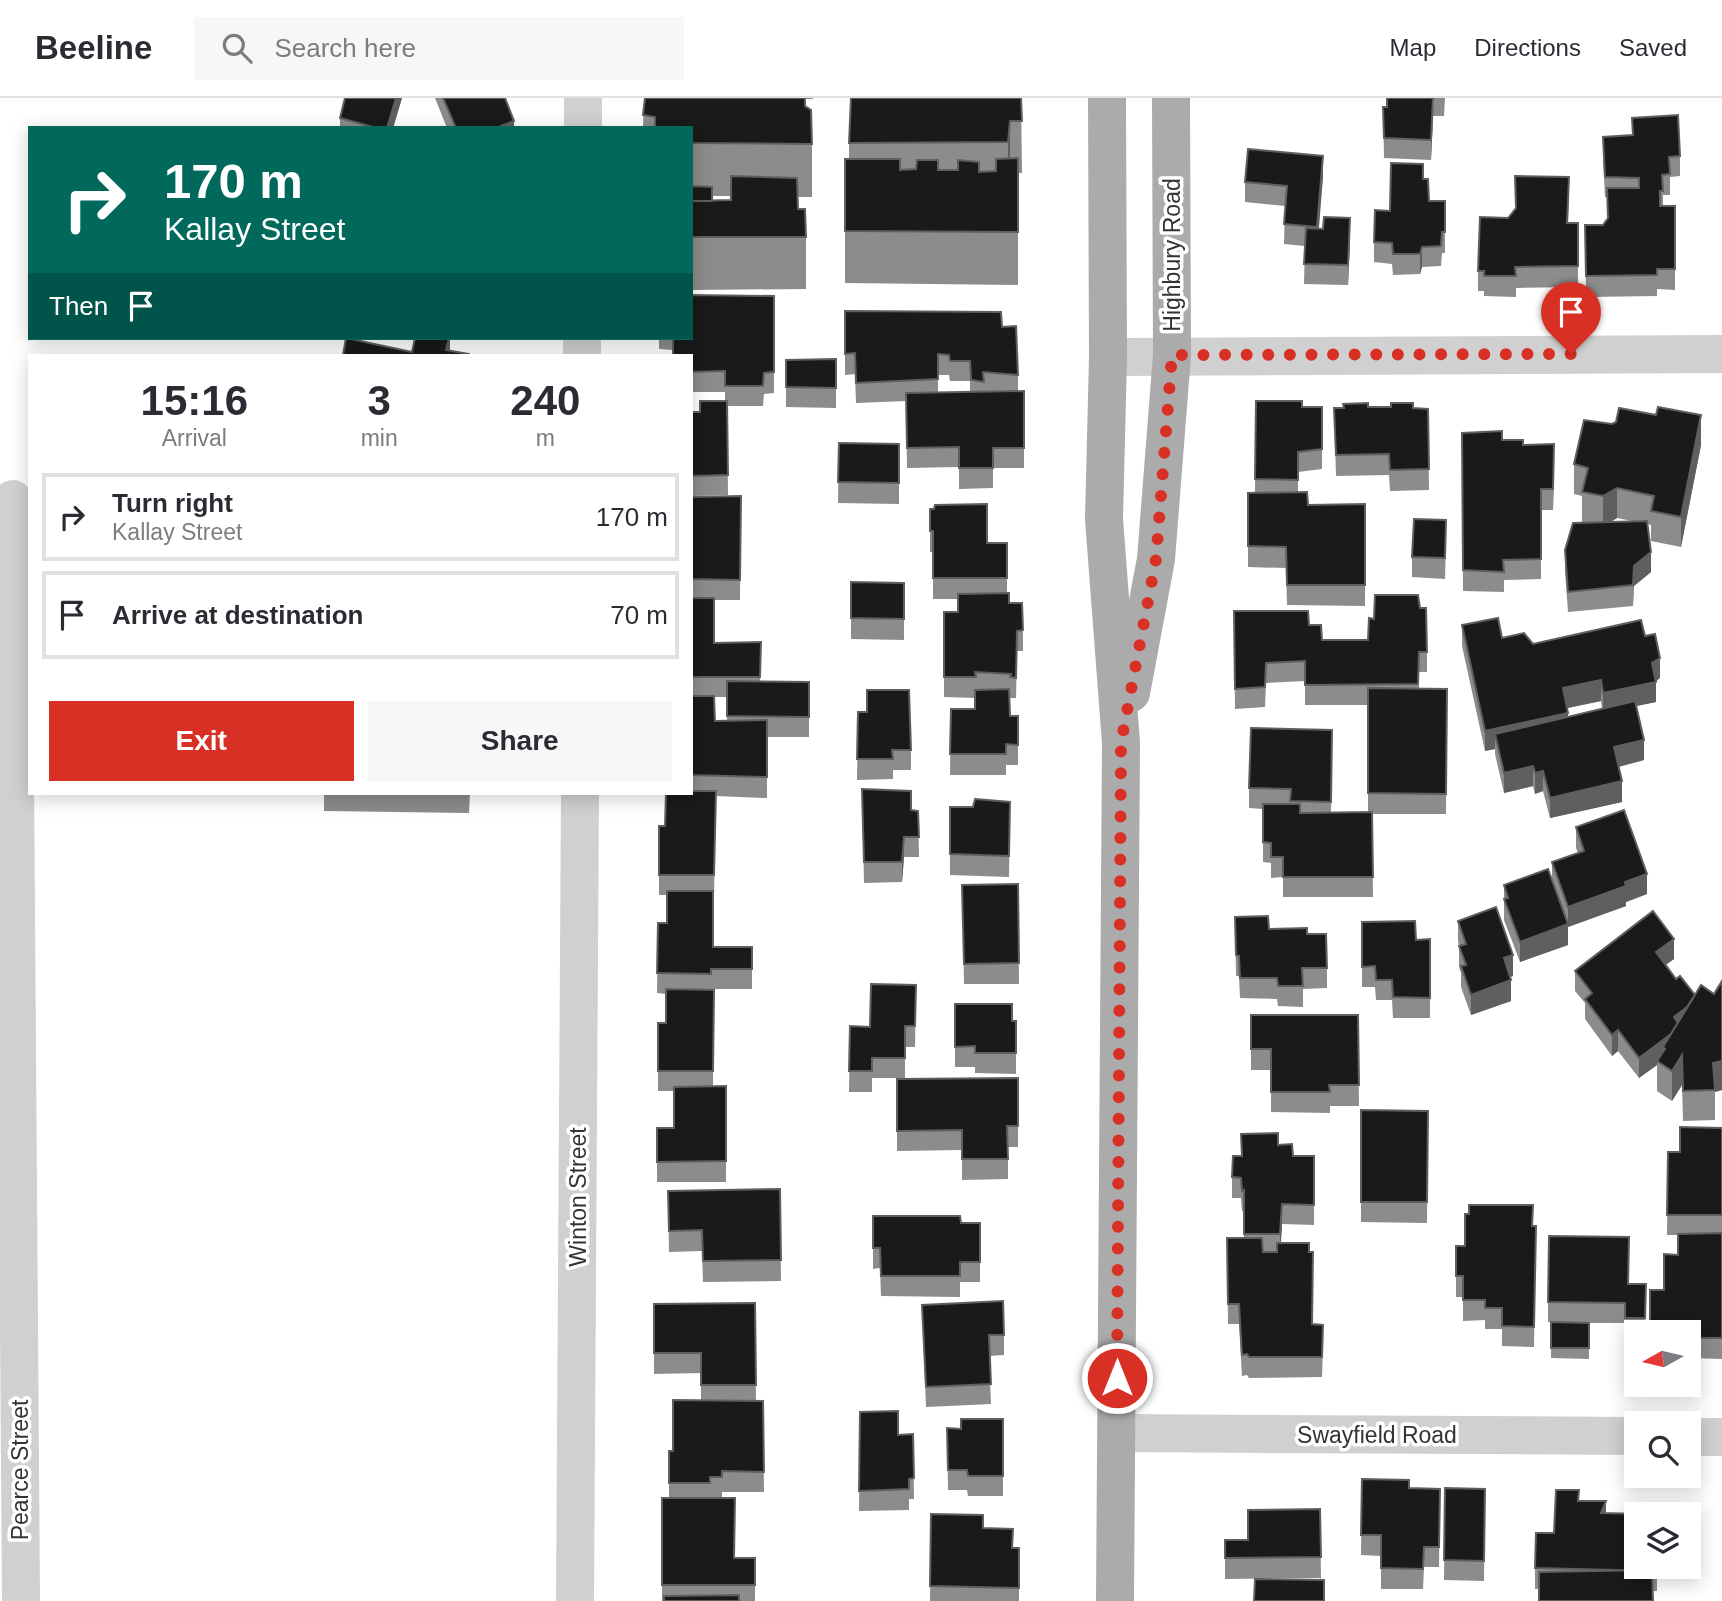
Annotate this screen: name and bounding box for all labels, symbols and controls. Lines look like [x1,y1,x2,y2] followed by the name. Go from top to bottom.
[194,17,684,80] search box
[35,29,152,66] text: Beeline
[218,29,256,67] icon: search
[274,33,416,63] text: Search here
[1390,34,1436,61] text: Map
[1474,34,1581,61] text: Directions
[1619,34,1687,61] text: Saved
[49,154,140,245] icon: right
[164,154,303,208] text: 170 m
[1159,178,1185,332] street label: Highbury Road
[164,211,345,247] text: Kallay Street
[1541,282,1601,354] pin
[122,287,160,325] icon: arrive
[49,291,108,321] text: Then
[1552,293,1590,331] icon: arrive
[141,377,248,424] text: 15:16
[367,377,391,424] text: 3
[510,377,580,424] text: 240
[162,425,227,451] text: Arrival
[361,425,398,451] text: min
[536,425,555,451] text: m
[112,488,233,518] text: Turn right
[53,498,91,536] icon: right
[596,502,668,532] text: 170 m
[112,519,242,545] text: Kallay Street
[53,596,91,634] icon: arrive
[112,600,363,630] text: Arrive at destination
[610,600,668,630] text: 70 m
[49,701,354,781] button: Exit
[368,701,672,781] button: Share
[565,1127,591,1267] street label: Winton Street
[1624,1320,1701,1396] north arrow
[1624,1320,1701,1579] map controls
[1080,1341,1154,1415] position arrow
[7,1399,33,1540] street label: Pearce Street
[1624,1411,1701,1488] button: search
[1297,1422,1457,1448] street label: Swayfield Road
[1624,1502,1701,1579] button: layers

